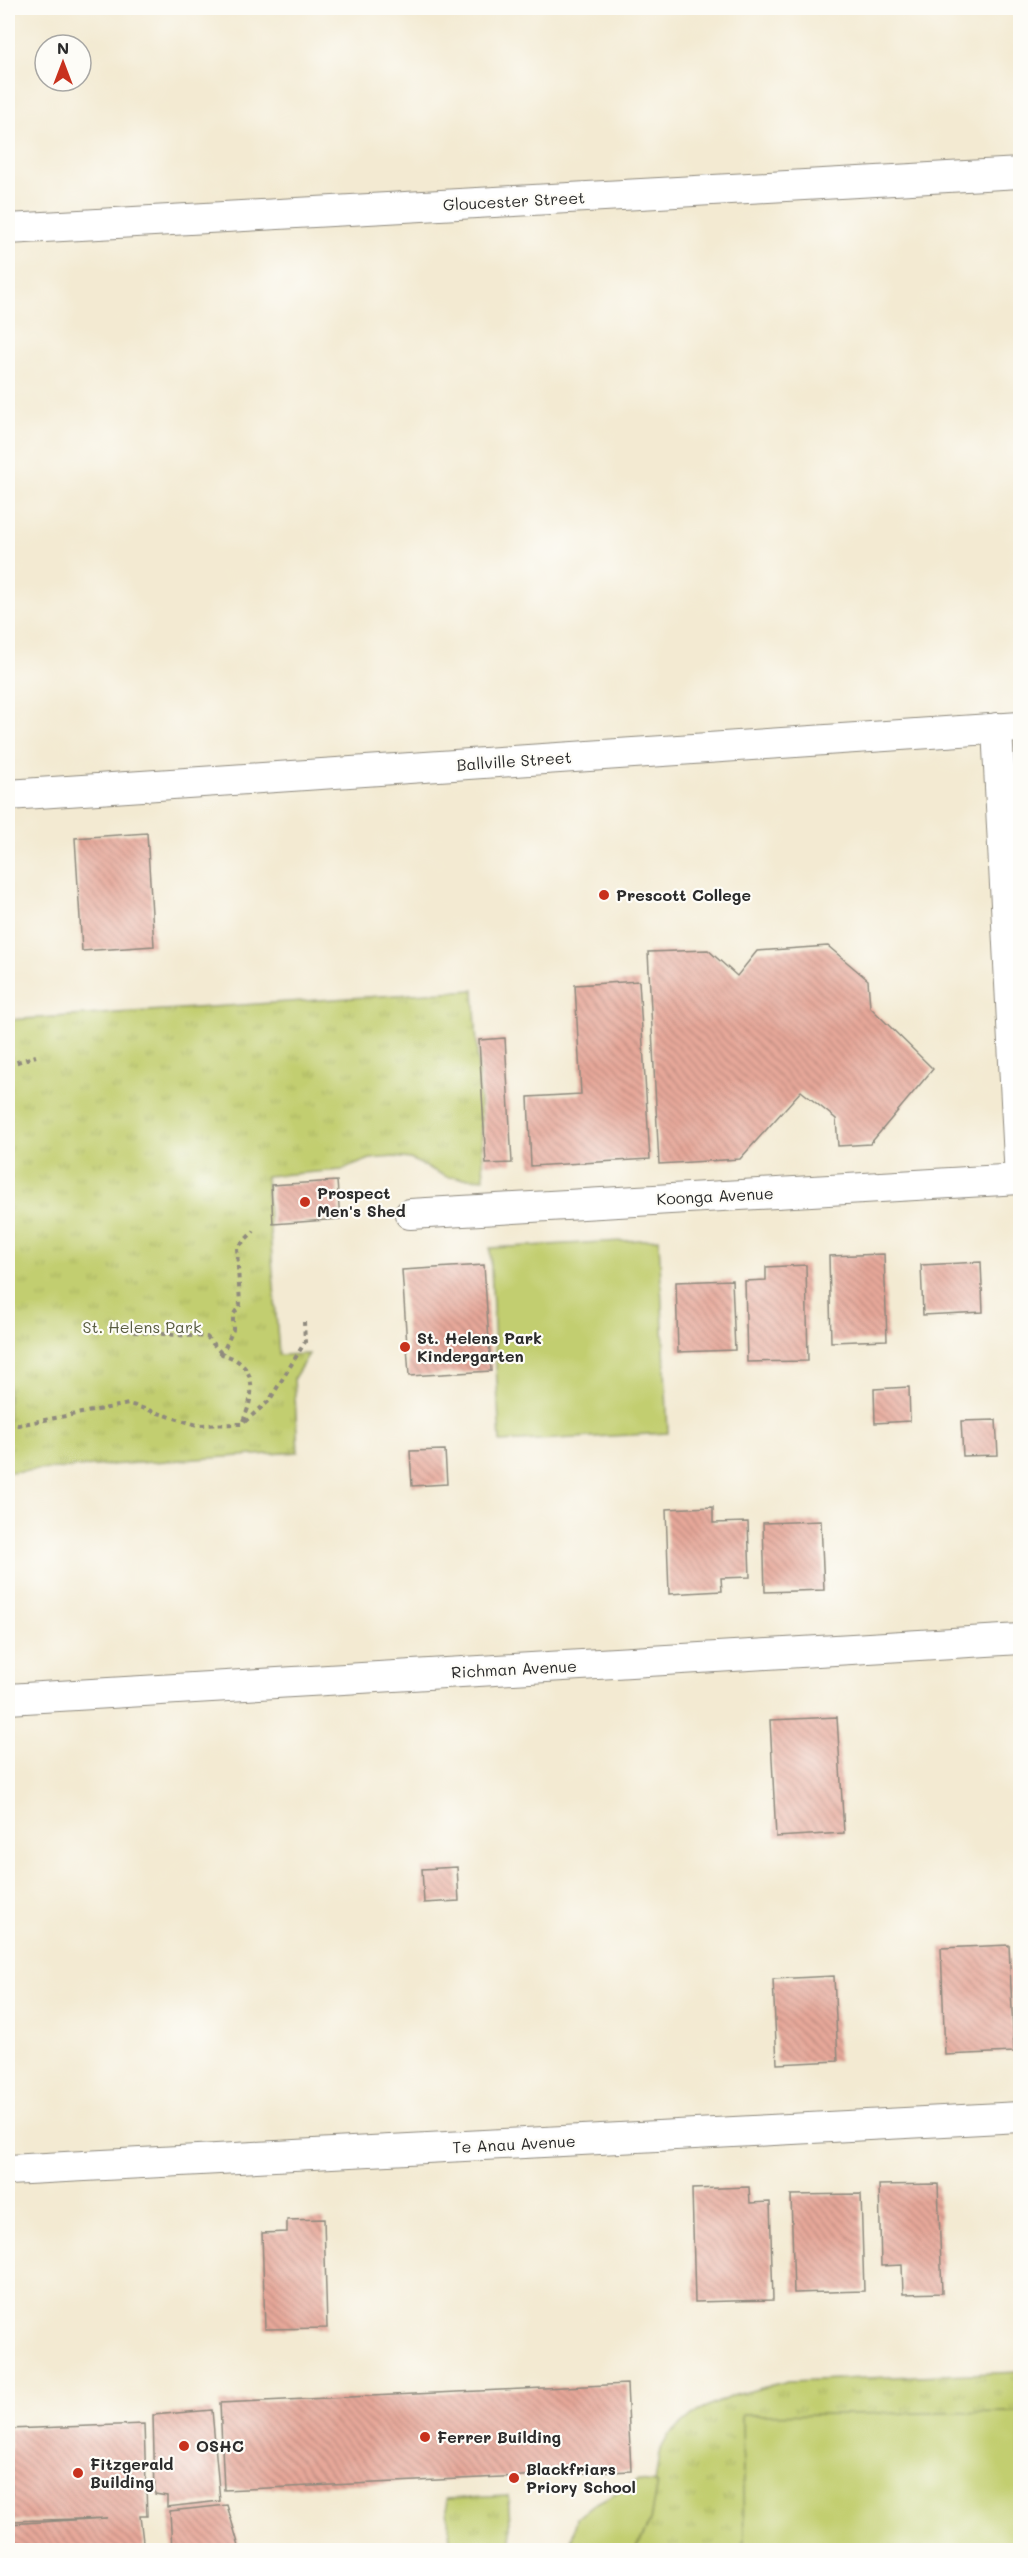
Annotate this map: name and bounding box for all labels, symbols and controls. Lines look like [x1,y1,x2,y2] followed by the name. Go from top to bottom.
[33,33,93,93] north arrow
[57,37,69,58] text: N
[442,186,586,215] street label: Gloucester Street
[456,746,572,775] street label: Ballville Street
[616,884,751,905] place label: Prescott College
[597,888,611,902] marker: Prescott College
[317,1182,406,1221] place label: Prospect Men's Shed
[656,1182,774,1209] street label: Koonga Avenue
[298,1195,312,1209] marker: Prospect Men's Shed
[82,1316,202,1337] park label: St. Helens Park
[417,1327,542,1366] place label: St. Helens Park Kindergarten
[398,1340,412,1354] marker: St. Helens Park Kindergarten
[451,1655,577,1682] street label: Richman Avenue
[452,2130,576,2157] street label: Te Anau Avenue
[437,2426,561,2447] place label: Ferrer Building
[418,2430,432,2444] marker: Ferrer Building
[196,2435,244,2456] place label: OSHC
[177,2439,191,2453] marker: OSHC
[90,2453,174,2492] place label: Fitzgerald Building
[526,2458,636,2497] place label: Blackfriars Priory School
[71,2466,85,2480] marker: Fitzgerald Building
[507,2471,521,2485] marker: Blackfriars Priory School

